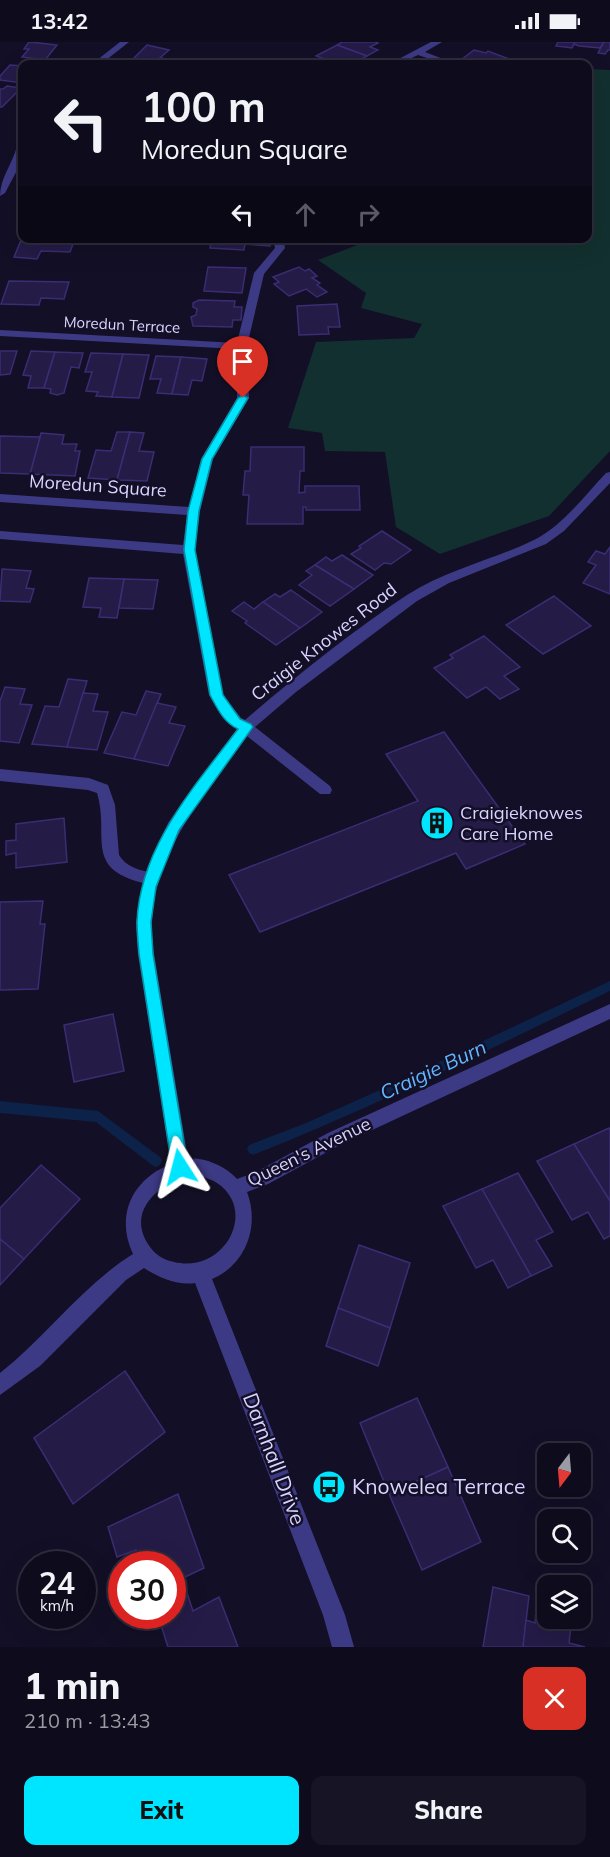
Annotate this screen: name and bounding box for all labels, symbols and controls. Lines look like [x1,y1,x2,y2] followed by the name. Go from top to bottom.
[30,7,88,35] text: 13:42
[141,80,266,133] text: 100 m
[42,84,120,162] icon: left
[141,132,348,166] text: Moredun Square
[226,198,259,231] icon: left
[289,198,322,231] icon: ahead
[352,198,385,231] icon: right
[63,312,181,337] street label: Moredun Terrace
[217,336,268,398] pin
[226,345,259,378] icon: arrive
[29,469,168,502] street label: Moredun Square
[246,578,401,706] street label: Craigie Knowes Road
[460,801,583,845] place label: Craigieknowes Care Home
[419,805,455,841] building icon: Craigieknowes Care Home
[376,1034,490,1105] water label: Craigie Burn
[243,1112,374,1191] street label: Queen's Avenue
[148,1135,212,1199] position arrow
[238,1389,312,1528] street label: Darnhall Drive
[537,1443,591,1497] north arrow
[537,1443,591,1629] map controls
[311,1469,347,1505] bus stop icon: Knowelea Terrace
[352,1473,525,1499] place label: Knowelea Terrace
[537,1509,591,1563] button: search
[108,1551,186,1629] speed limit sign: 30
[39,1564,75,1602] text: 24
[537,1575,591,1629] button: layers
[40,1596,74,1615] text: km/h
[24,1663,120,1708] text: 1 min
[523,1667,586,1730] button: close
[24,1708,150,1733] text: 210 m · 13:43
[24,1776,299,1845] button: Exit
[311,1776,586,1845] button: Share

